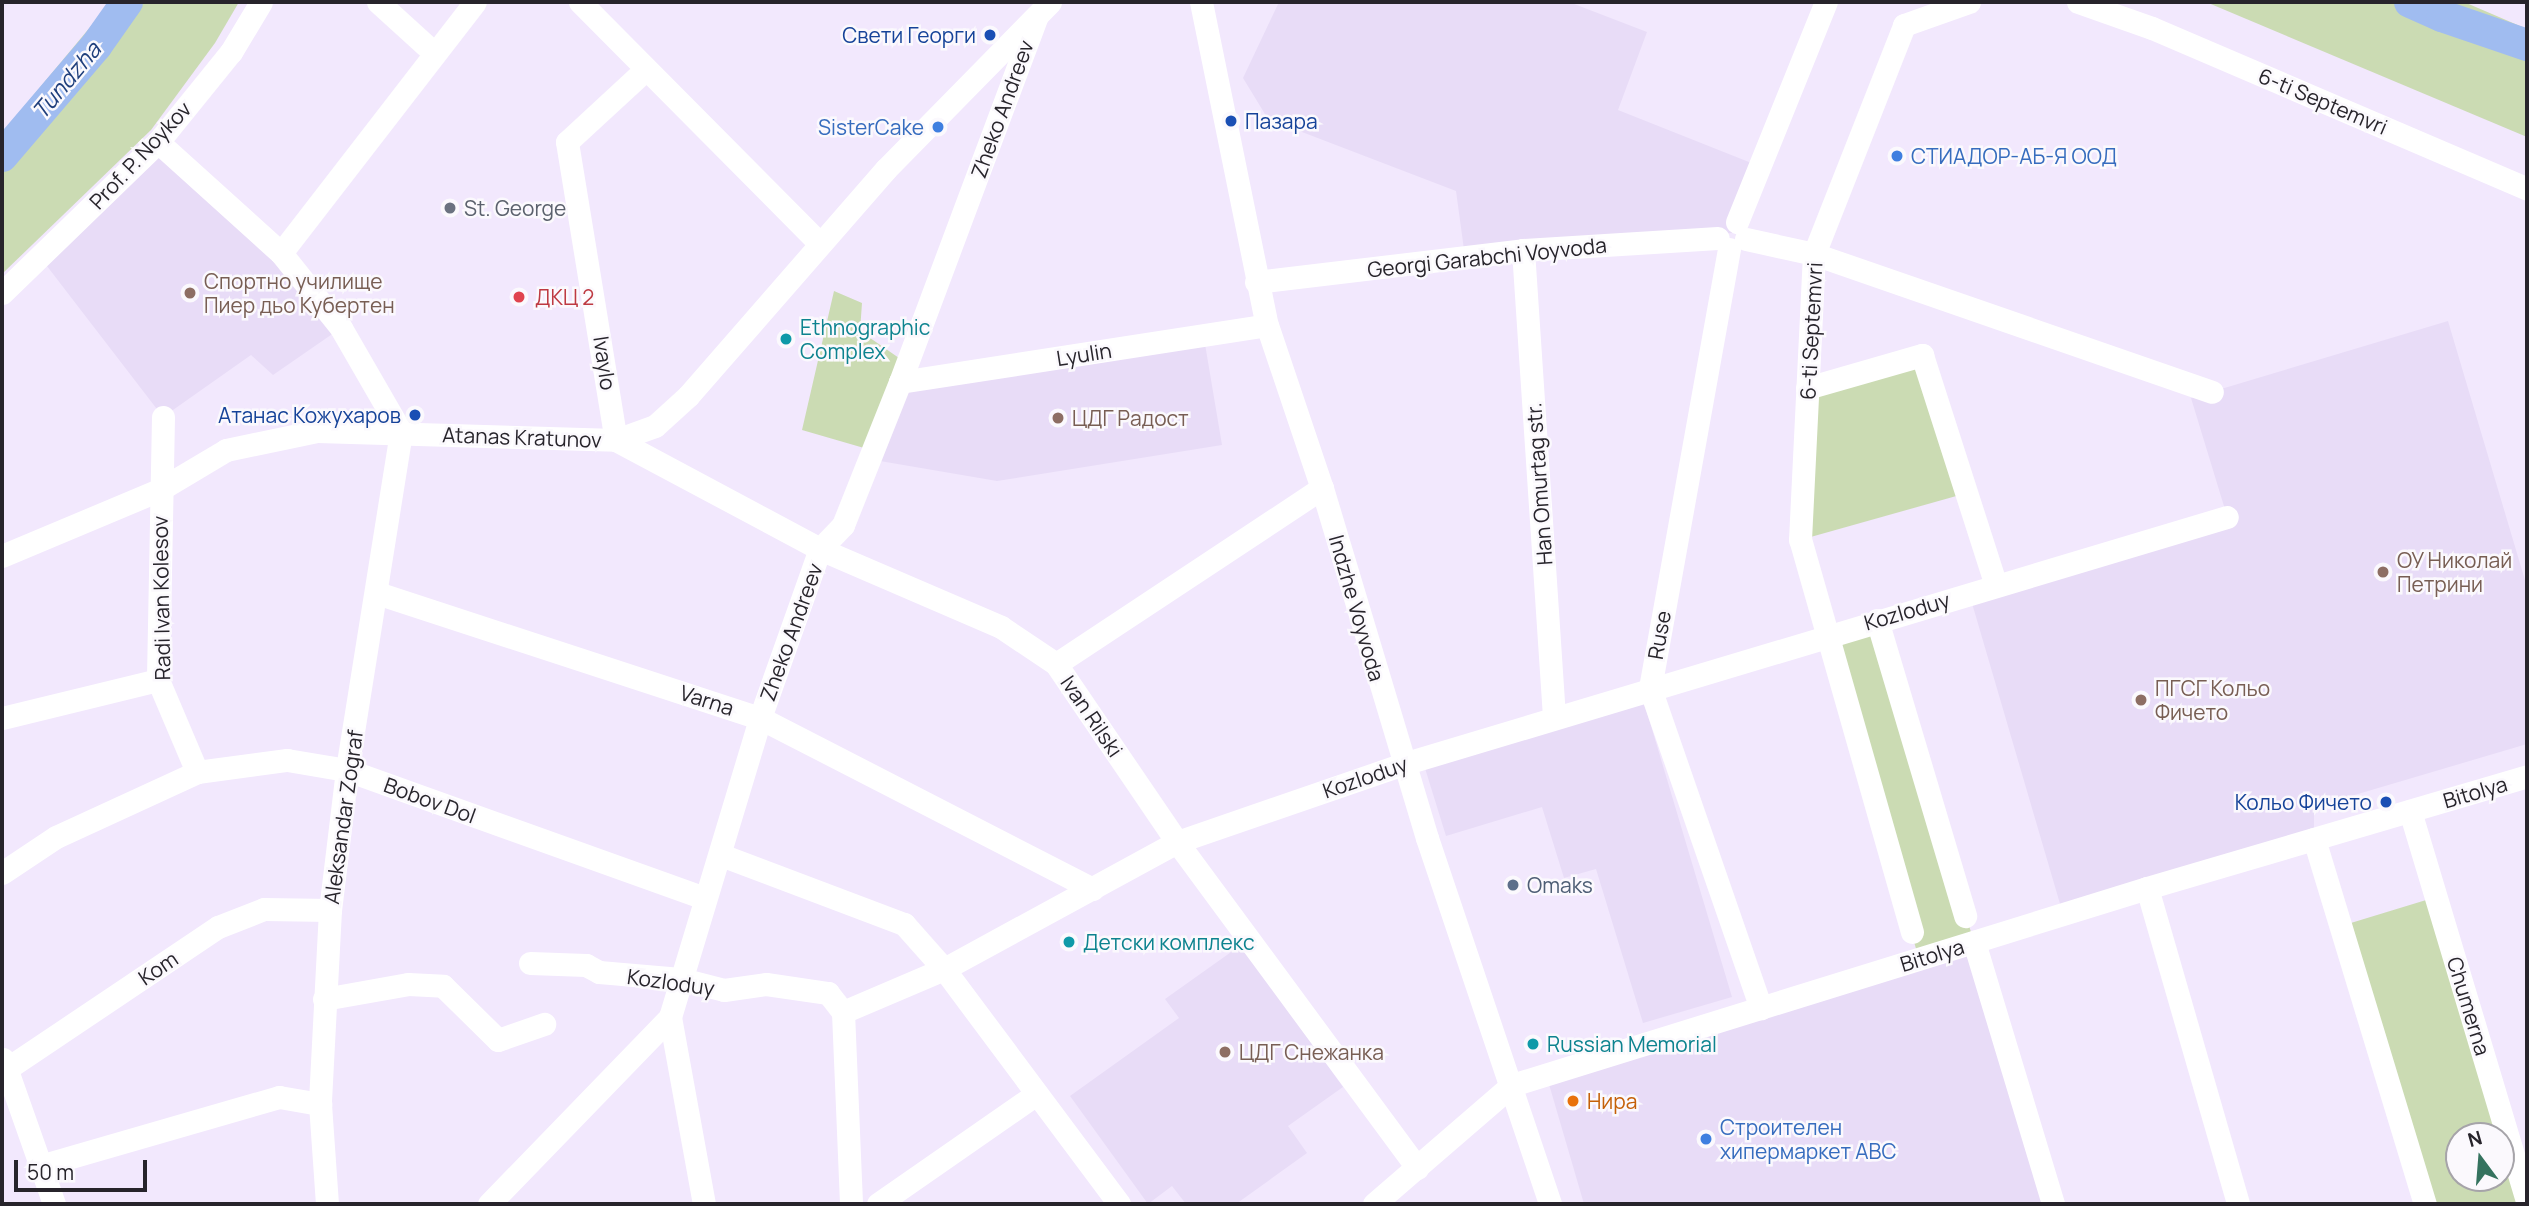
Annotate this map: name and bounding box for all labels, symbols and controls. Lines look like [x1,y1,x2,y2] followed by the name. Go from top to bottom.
[842,22,976,48] place label: Свети Георги
[982,27,998,43] marker: Свети Георги
[26,36,106,124] water label: Tundzha
[965,37,1039,181] street label: Zheko Andreev
[2255,63,2391,139] street label: 6-ti Septemvri
[84,96,196,214] street label: Prof. P. Noykov
[1245,108,1318,134] place label: Пазара
[1223,113,1239,129] marker: Пазара
[818,114,924,140] place label: SisterCake
[930,119,946,135] marker: SisterCake
[1911,143,2117,169] place label: СТИАДОР-АБ-Я ООД
[1889,148,1905,164] marker: СТИАДОР-АБ-Я ООД
[464,195,566,221] place label: St. George
[442,200,458,216] marker: St. George
[1366,232,1608,282] street label: Georgi Garabchi Voyvoda
[1795,262,1827,400] street label: 6-ti Septemvri
[204,268,395,318] place label: Спортно училище Пиер дьо Кубертен
[535,284,594,310] place label: ДКЦ 2
[182,285,198,301] marker: Спортно училище Пиер дьо Кубертен
[509,287,529,307] marker: ДКЦ 2
[800,314,930,364] place label: Ethnographic Complex
[778,331,794,347] marker: Ethnographic Complex
[589,334,621,392] street label: Ivaylo
[1055,337,1113,371] street label: Lyulin
[218,402,401,428] place label: Атанас Кожухаров
[1521,402,1557,566] street label: Han Omurtag str.
[1072,405,1189,431] place label: ЦДГ Радост
[407,407,423,423] marker: Атанас Кожухаров
[1050,410,1066,426] marker: ЦДГ Радост
[442,422,602,452] street label: Atanas Kratunov
[147,515,175,681] street label: Radi Ivan Kolesov
[1324,532,1390,684] street label: Indzhe Voyvoda
[2397,547,2513,597] place label: ОУ Николай Петрини
[754,560,828,704] street label: Zheko Andreev
[2375,564,2391,580] marker: ОУ Николай Петрини
[1861,587,1953,635] street label: Kozloduy
[1642,609,1676,661] street label: Ruse
[1056,671,1128,761] street label: Ivan Rilski
[2155,675,2271,725] place label: ПГСГ Кольо Фичето
[677,680,737,720] street label: Varna
[2133,692,2149,708] marker: ПГСГ Кольо Фичето
[318,728,368,906] street label: Aleksandar Zograf
[1319,751,1411,803] street label: Kozloduy
[2440,771,2510,813] street label: Bitolya
[381,772,479,828] street label: Bobov Dol
[2235,789,2372,815] place label: Кольо Фичето
[2378,794,2394,810] marker: Кольо Фичето
[1527,872,1593,898] place label: Omaks
[1505,877,1521,893] marker: Omaks
[1083,929,1255,955] place label: Детски комплекс
[1897,933,1967,977] street label: Bitolya
[1061,934,1077,950] marker: Детски комплекс
[134,946,182,990] street label: Kom
[2442,954,2496,1058] street label: Chumerna
[626,963,716,1001] street label: Kozloduy
[1547,1031,1717,1057] place label: Russian Memorial
[1525,1036,1541,1052] marker: Russian Memorial
[1239,1039,1385,1065] place label: ЦДГ Снежанка
[1217,1044,1233,1060] marker: ЦДГ Снежанка
[1587,1088,1637,1114] place label: Нира
[1565,1093,1581,1109] marker: Нира
[1720,1114,1896,1164] place label: Строителен хипермаркет ABC
[2445,1122,2515,1192] north arrow
[2465,1124,2485,1153] text: N
[1698,1131,1714,1147] marker: Строителен хипермаркет ABC
[18,1146,150,1190] scale bar
[27,1158,74,1186] text: 50 m

